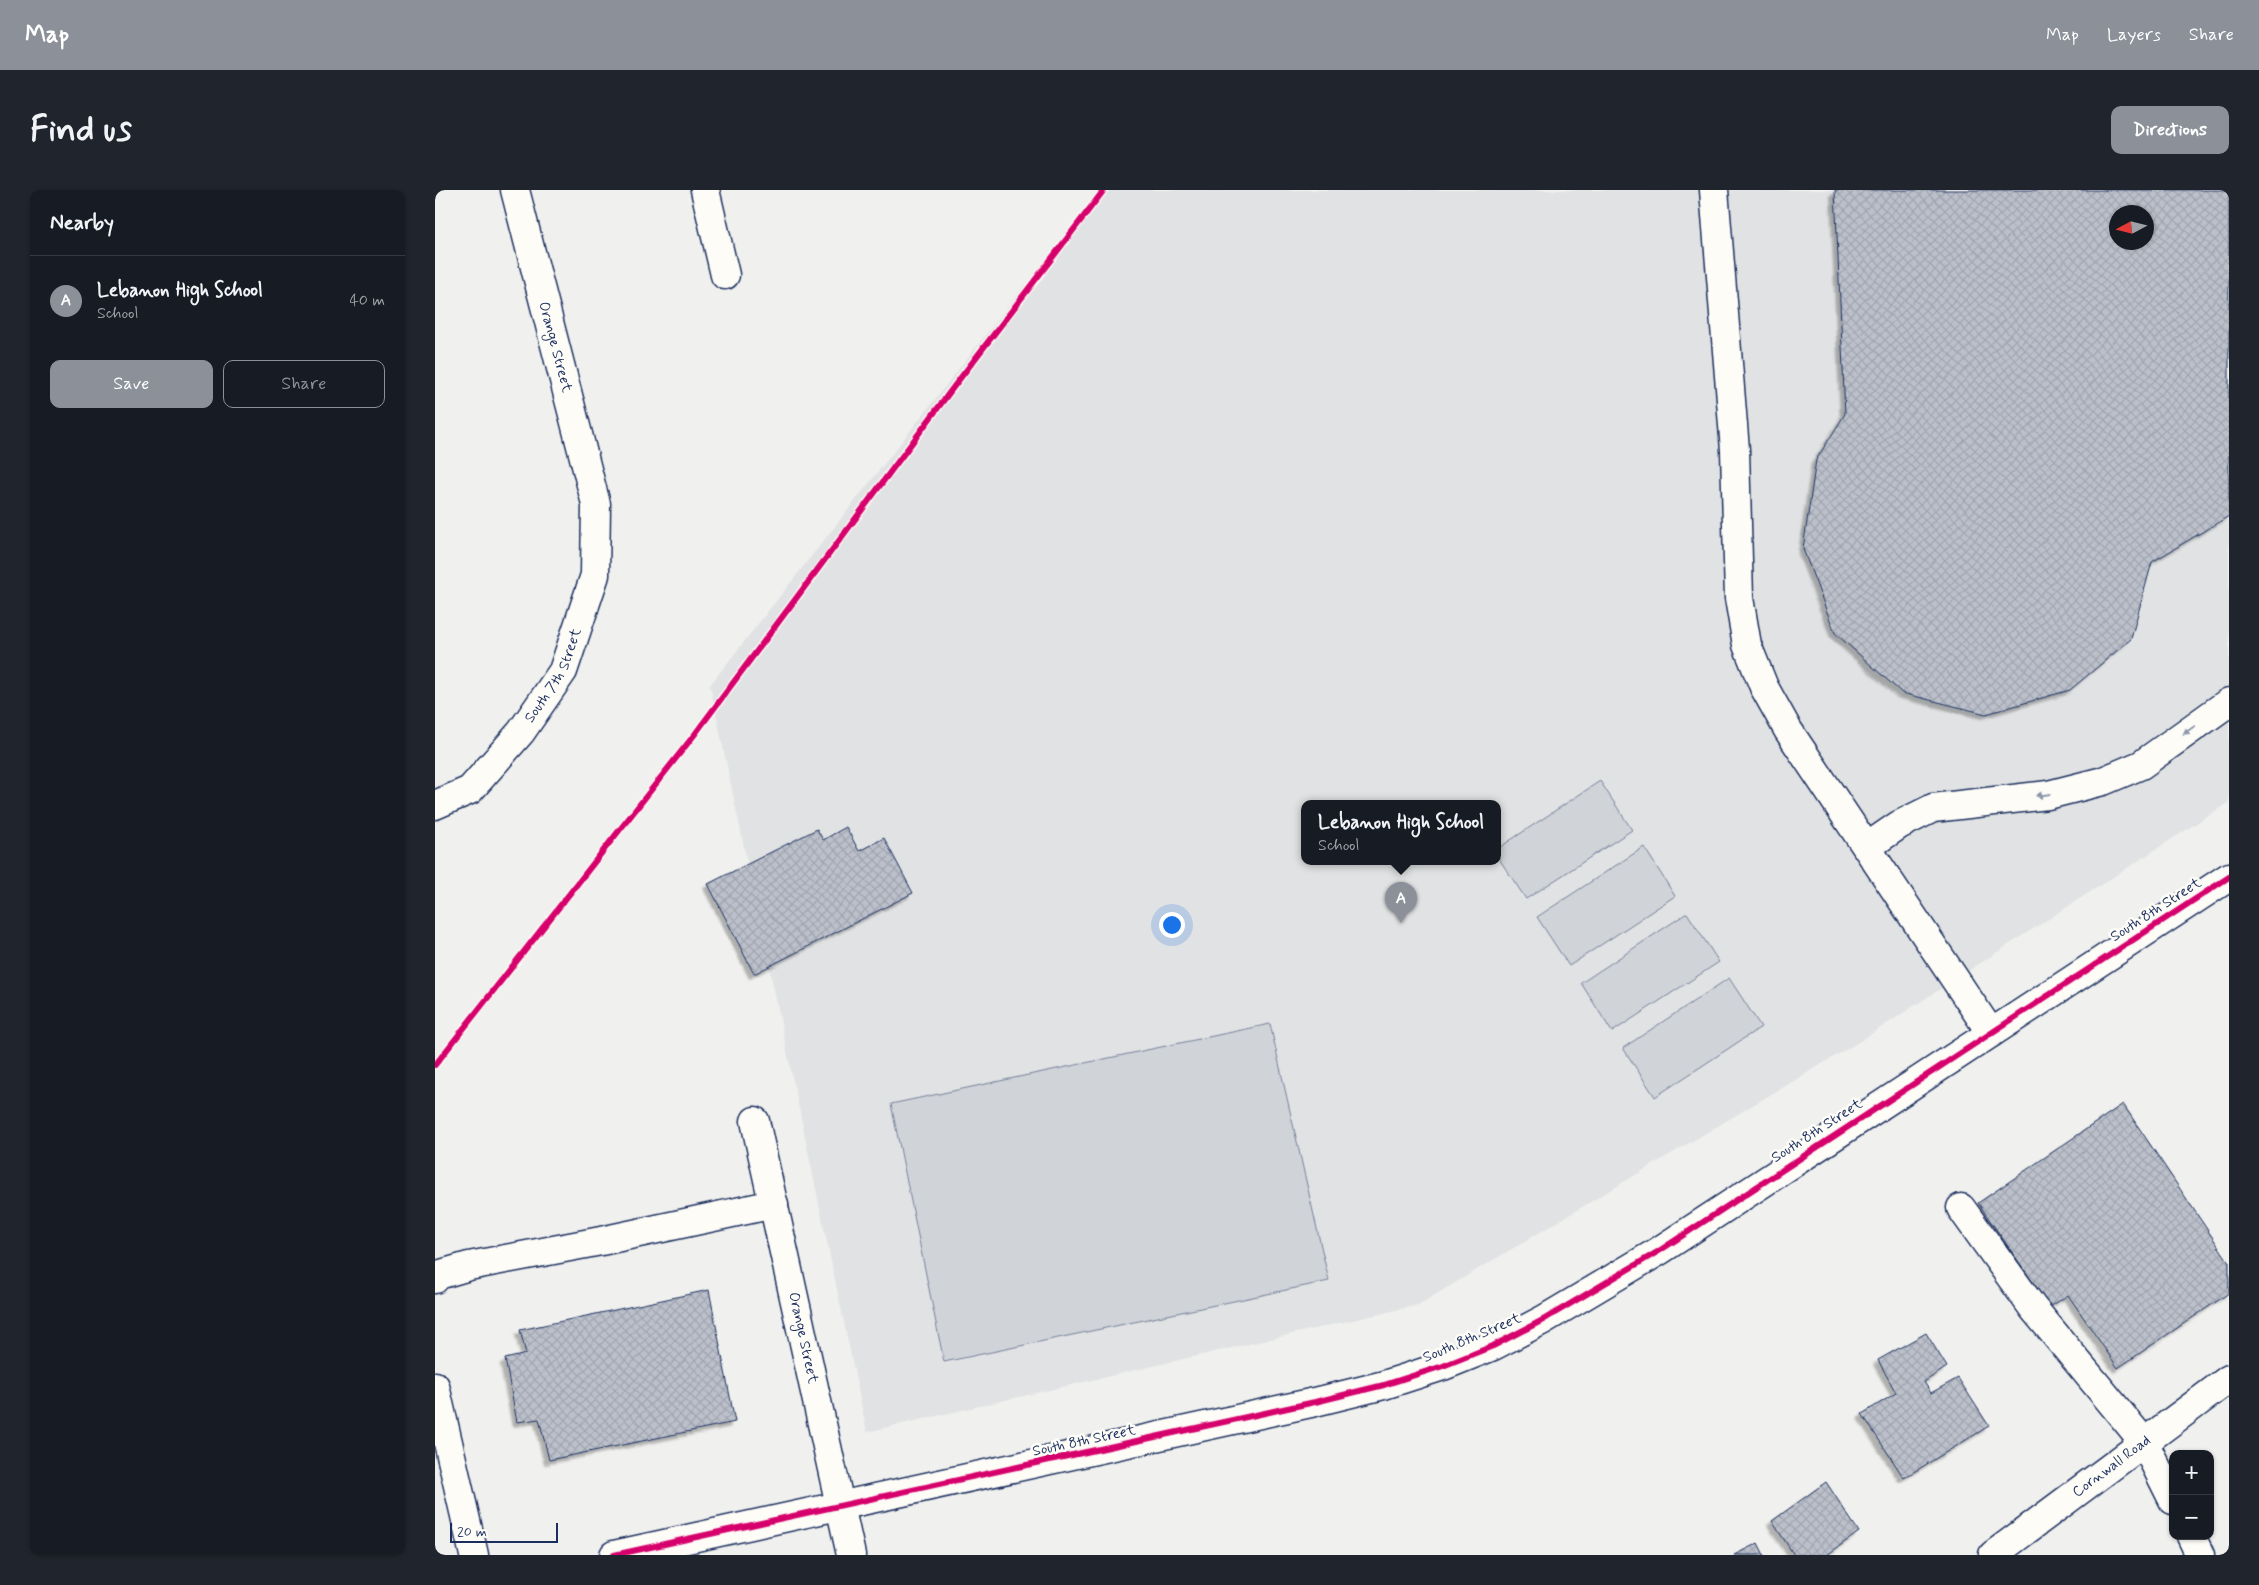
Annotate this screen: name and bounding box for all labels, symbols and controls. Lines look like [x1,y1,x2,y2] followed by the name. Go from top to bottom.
[25,20,69,51] text: Map
[2046,23,2079,47] text: Map
[2107,23,2161,47] text: Layers
[2189,23,2234,47] text: Share
[2111,106,2229,154] button: Directions
[30,107,132,153] text: Find us
[2109,205,2154,250] north arrow
[50,209,114,237] text: Nearby
[97,278,263,303] text: Lebanon High School
[61,290,71,311] text: A
[349,290,385,311] text: 40 m
[532,299,577,395] street label: Orange Street
[97,303,138,324] text: School
[50,360,213,408] button: Save
[223,360,385,408] button: Share
[520,626,587,727] street label: South 7th Street
[2182,725,2196,735] one-way arrow
[2034,791,2050,799] one-way arrow
[1301,800,1501,865] popup
[1318,810,1484,835] text: Lebanon High School
[1318,835,1360,856] text: School
[2107,873,2206,947] street label: South 8th Street
[1385,882,1417,923] pin: A
[1159,912,1185,938] your location
[1768,1094,1867,1168] street label: South 8th Street
[783,1290,823,1386] street label: Orange Street
[1420,1308,1524,1368] street label: South 8th Street
[1031,1420,1137,1462] street label: South 8th Street
[2068,1431,2155,1502] street label: Cornwall Road
[2169,1450,2214,1540] map controls
[2169,1450,2214,1495] button: +
[2169,1495,2214,1540] button: −
[450,1520,557,1543] scale bar
[457,1523,487,1541] text: 20 m

